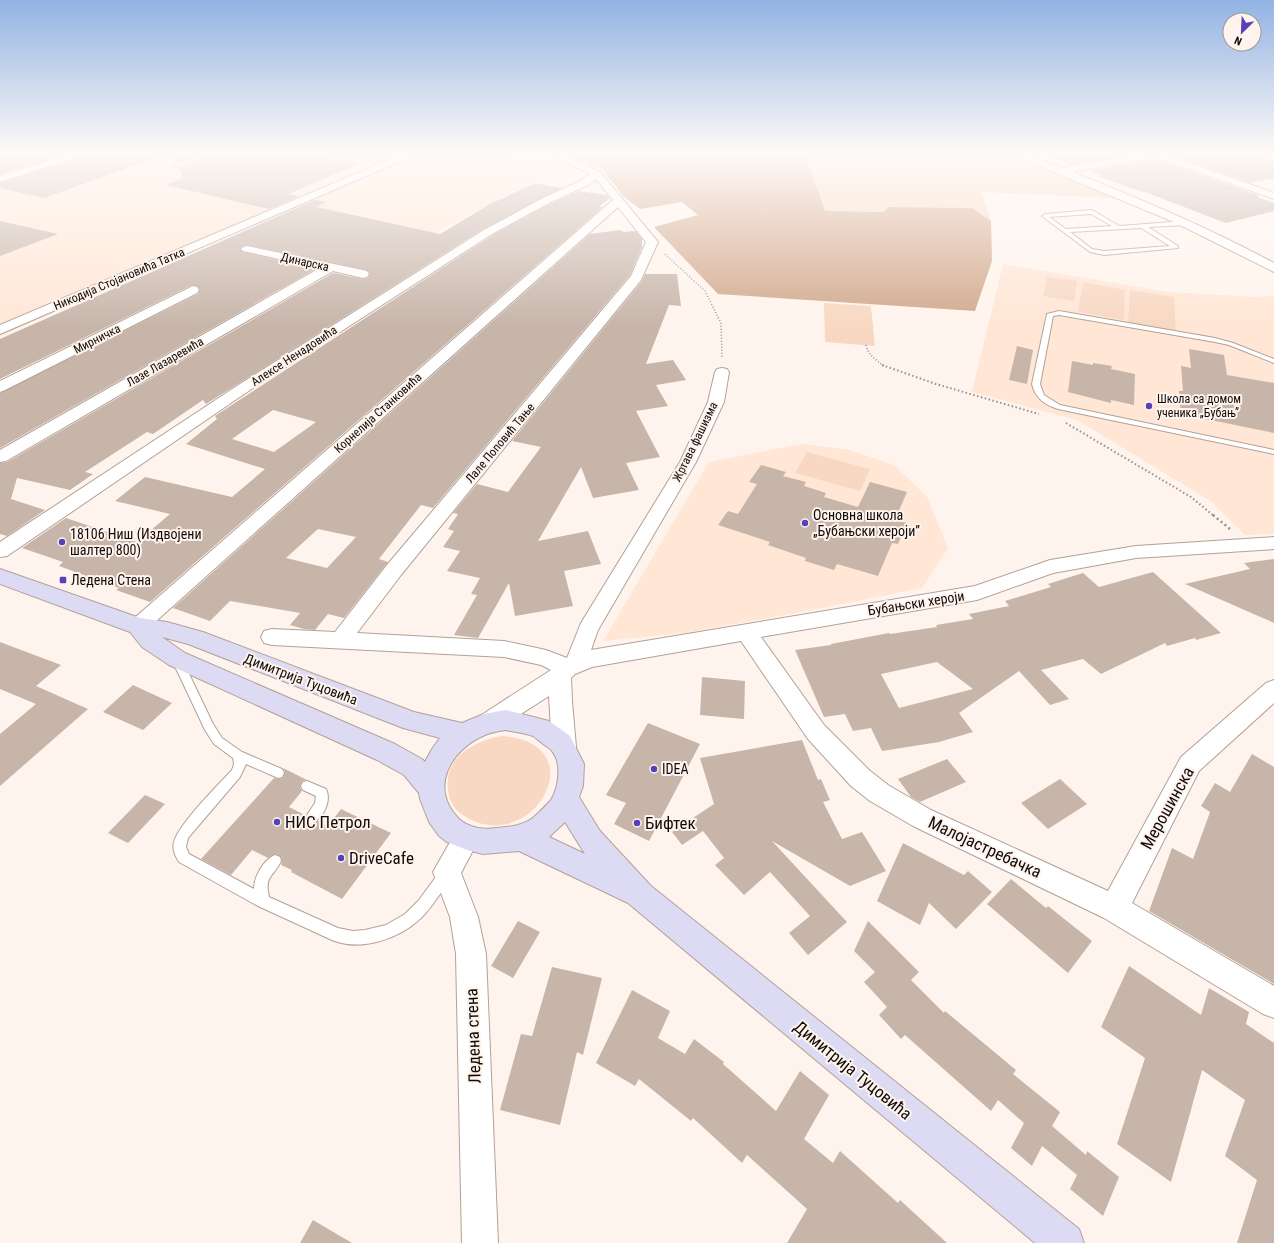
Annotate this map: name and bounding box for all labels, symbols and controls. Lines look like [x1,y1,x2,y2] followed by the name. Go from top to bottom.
[1222,12,1262,52] north arrow
[1232,33,1244,48] text: N
[51,245,187,313] street label: Никодија Стојановића Татка
[280,250,331,274] street label: Динарска
[71,321,123,357] street label: Мирничка
[248,323,340,389] street label: Алексе Ненадовића
[124,334,206,390] street label: Лазе Лазаревића
[331,370,425,456] street label: Корнелија Станковића
[1157,392,1241,420] place label: Школа са домом ученика „Бубањ”
[463,400,538,486] street label: Лале Поповић Тање
[670,400,720,484] street label: Жртава фашизма
[1144,401,1154,411] marker: Школа са домом ученика „Бубањ”
[813,507,920,539] place label: Основна школа „Бубањски хероји”
[800,518,810,528] marker: Основна школа „Бубањски хероји”
[70,526,202,559] place label: 18106 Ниш (Издвојени шалтер 800)
[57,537,67,547] marker: 18106 Ниш (Издвојени шалтер 800)
[71,572,151,588] place label: Ледена Стена
[58,575,68,585] marker: Ледена Стена
[866,587,966,619] street label: Бубањски хероји
[242,650,360,708] street label: Димитрија Туцовића
[662,761,689,777] place label: IDEA
[1136,763,1198,853] street label: Мерошинска
[649,764,659,774] marker: IDEA
[285,812,371,832] place label: НИС Петрол
[925,812,1045,882] street label: Малојастребачка
[645,813,696,833] place label: Бифтек
[272,817,282,827] marker: НИС Петрол
[632,818,642,828] marker: Бифтек
[349,848,414,868] place label: DriveCafe
[336,853,346,863] marker: DriveCafe
[461,988,485,1084] street label: Ледена стена
[790,1016,916,1124] street label: Димитрија Туцовића

